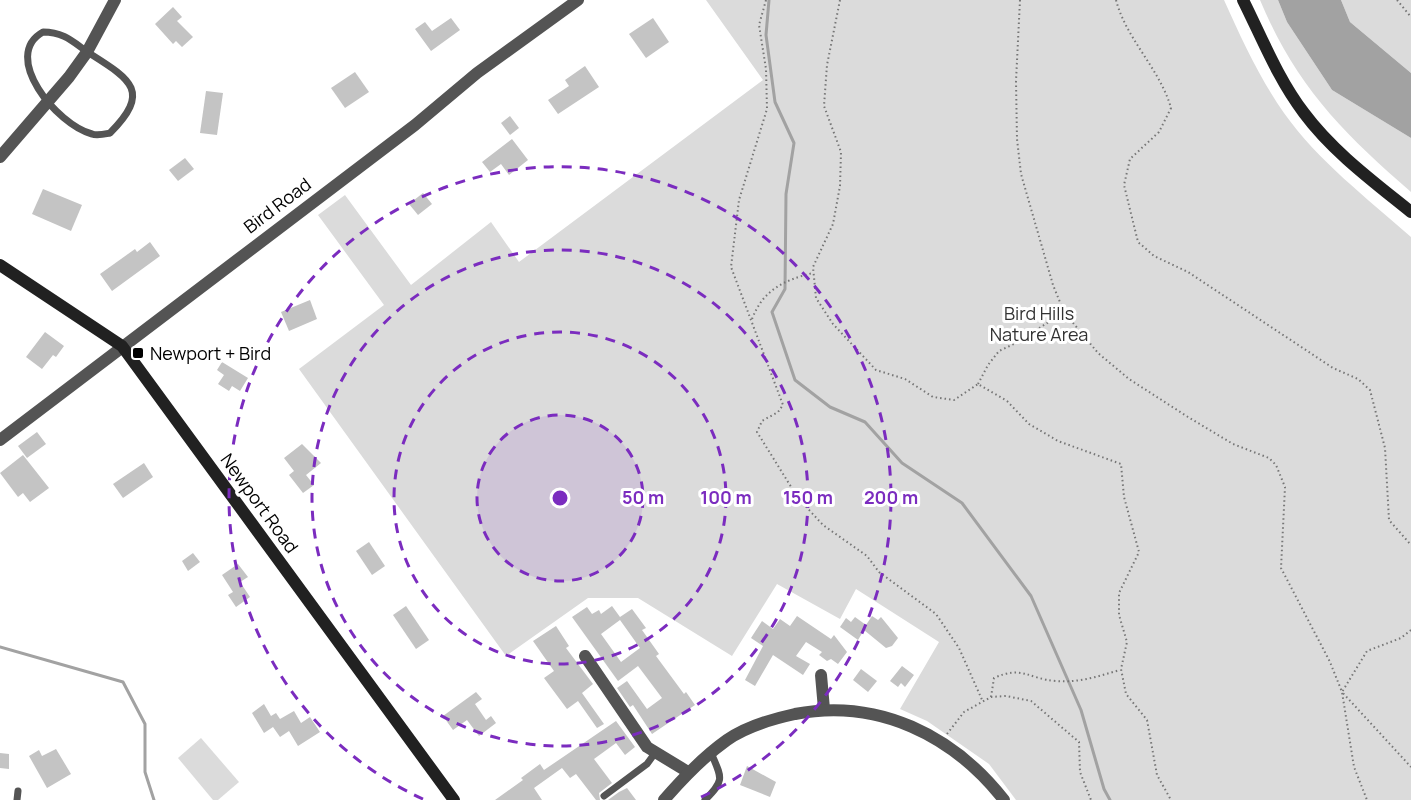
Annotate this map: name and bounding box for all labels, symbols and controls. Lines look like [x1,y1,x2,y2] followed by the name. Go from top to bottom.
[238,172,316,238] street label: Bird Road
[990,301,1088,346] park label: Bird Hills Nature Area
[150,341,271,365] place label: Newport + Bird
[131,346,145,360] marker: Newport + Bird
[216,448,304,558] street label: Newport Road
[622,485,664,509] text: 50 m
[700,485,752,509] text: 100 m
[783,485,833,509] text: 150 m
[864,485,918,509] text: 200 m
[550,488,570,508] centre of rings

